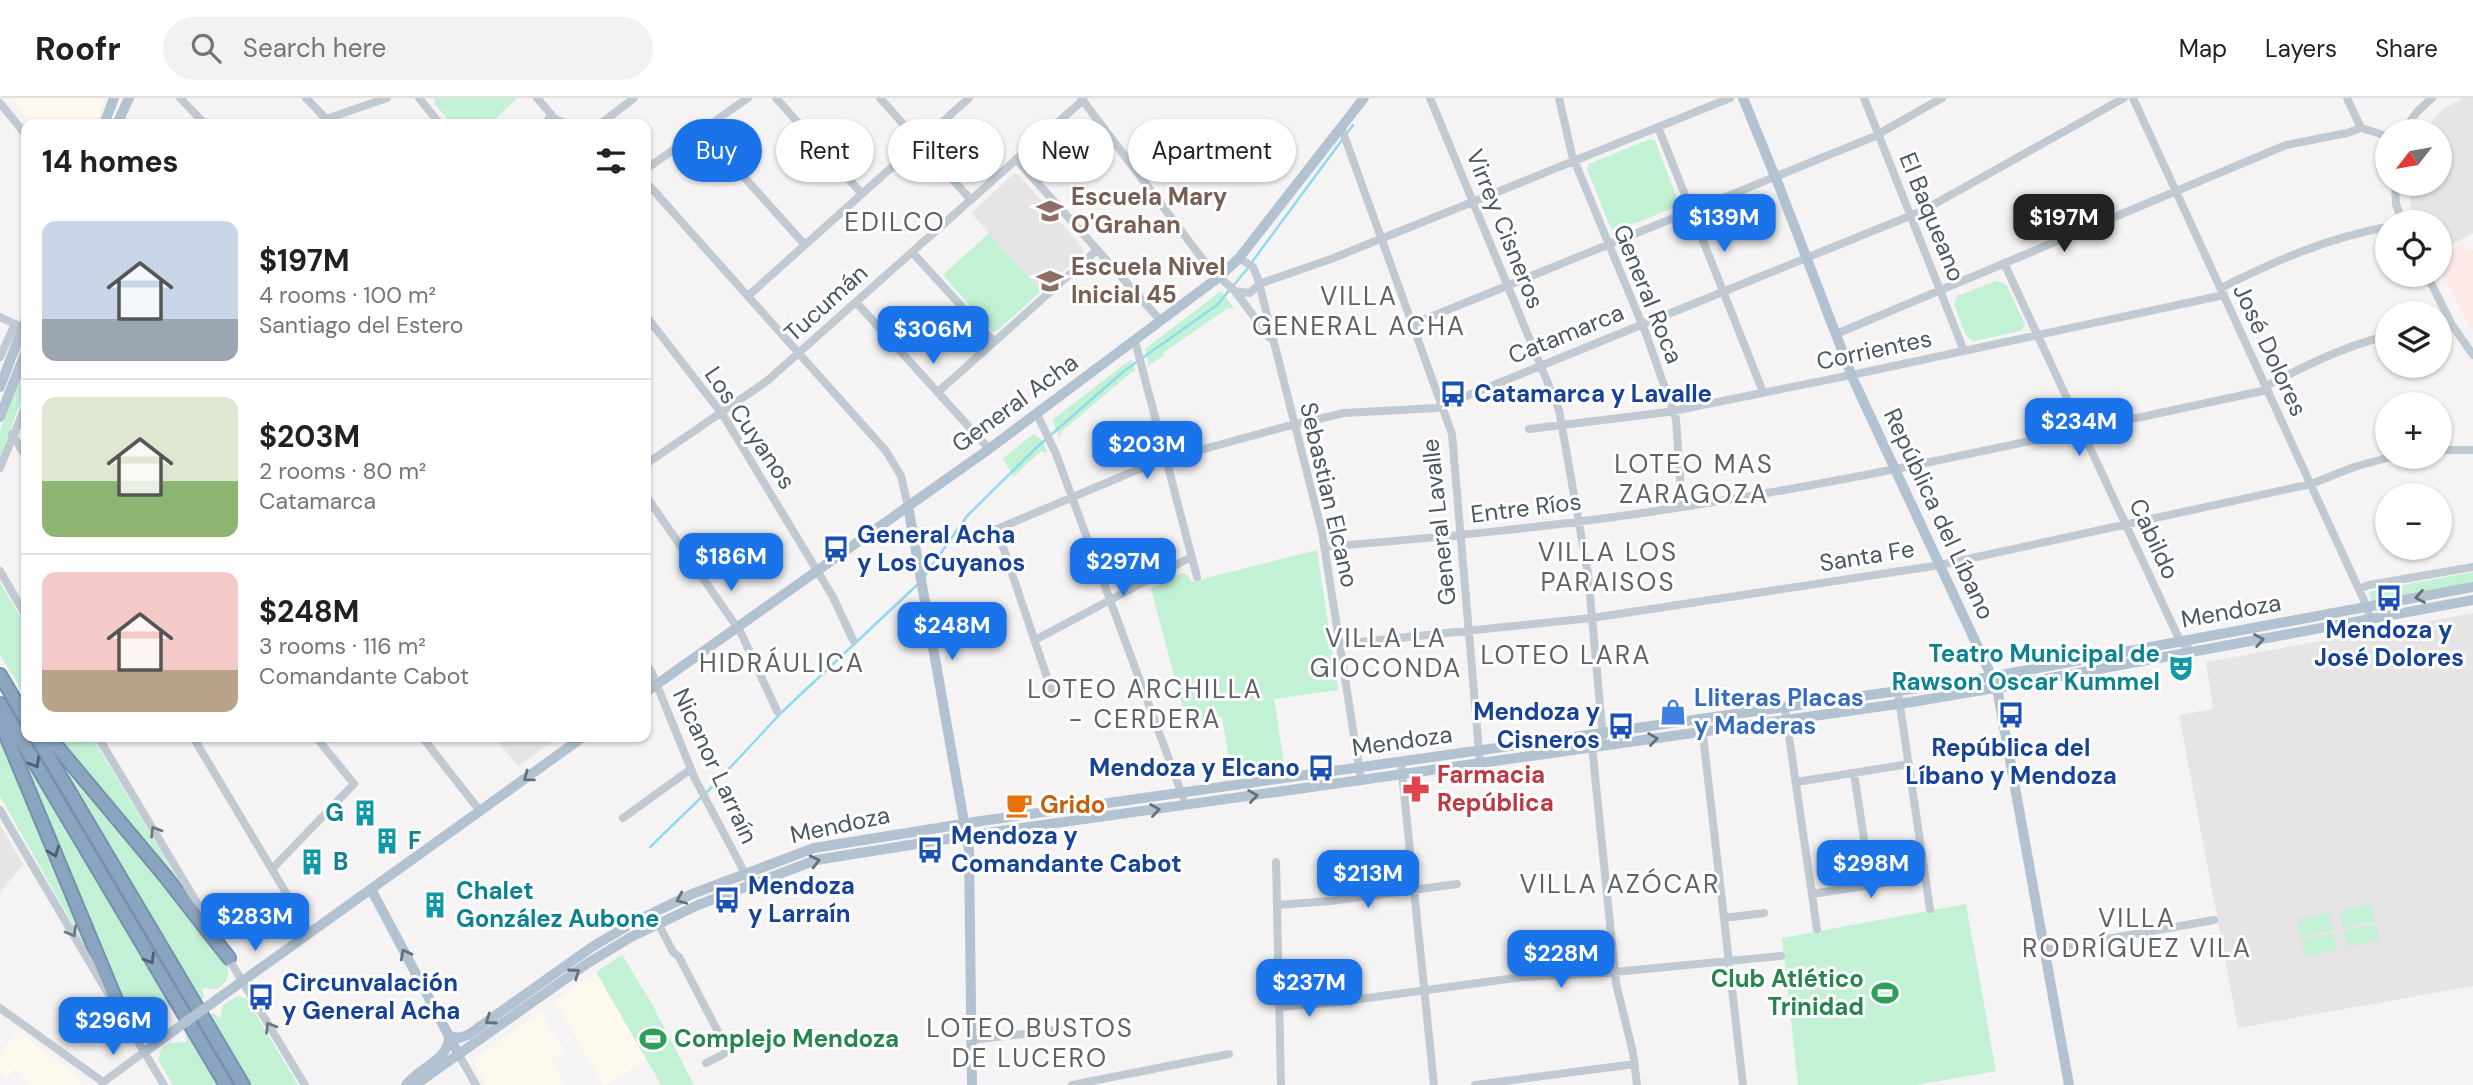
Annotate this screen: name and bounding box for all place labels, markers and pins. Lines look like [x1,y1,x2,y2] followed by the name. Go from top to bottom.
[1071,181,1228,240] place label: Escuela Mary O'Grahan
[1675,194,1773,254] pin: $139M
[2015,194,2113,254] pin: $197M
[1035,196,1065,226] school or university icon: Escuela Mary O'Grahan
[1071,251,1226,310] place label: Escuela Nivel Inicial 45
[1035,266,1065,296] school or university icon: Escuela Nivel Inicial 45
[884,306,982,366] pin: $306M
[1474,378,1712,409] place label: Catamarca y Lavalle
[1438,379,1468,409] bus stop icon: Catamarca y Lavalle
[2030,398,2128,458] pin: $234M
[1098,422,1196,481] pin: $203M
[857,519,1025,578] place label: General Acha y Los Cuyanos
[682,533,780,593] pin: $186M
[821,534,851,564] bus stop icon: General Acha y Los Cuyanos
[1074,538,1172,598] pin: $297M
[2374,583,2404,613] bus stop icon: Mendoza y José Dolores
[903,602,1001,662] pin: $248M
[2314,614,2464,673] place label: Mendoza y José Dolores
[1892,638,2160,697] place label: Teatro Municipal de Rawson Oscar Kummel
[2166,653,2196,683] theatre icon: Teatro Municipal de Rawson Oscar Kummel
[1694,682,1864,741] place label: Lliteras Placas y Maderas
[1473,696,1600,755] place label: Mendoza y Cisneros
[1658,697,1688,727] shop icon: Lliteras Placas y Maderas
[1996,700,2026,730] bus stop icon: República del Líbano y Mendoza
[1606,711,1636,741] bus stop icon: Mendoza y Cisneros
[1905,732,2117,791] place label: República del Líbano y Mendoza
[1089,752,1300,783] place label: Mendoza y Elcano
[1306,753,1336,783] bus stop icon: Mendoza y Elcano
[1437,759,1554,818] place label: Farmacia República
[1401,774,1431,804] pharmacy icon: Farmacia República
[1040,789,1105,820] place label: Grido
[1004,790,1034,820] cafe icon: Grido
[325,797,344,828] place label: G
[350,798,380,828] building icon: G
[951,820,1182,879] place label: Mendoza y Comandante Cabot
[408,825,421,856] place label: F
[372,826,402,856] building icon: F
[915,835,945,865] bus stop icon: Mendoza y Comandante Cabot
[1822,840,1920,900] pin: $298M
[333,846,348,877] place label: B
[297,847,327,877] building icon: B
[1319,850,1417,910] pin: $213M
[748,870,855,929] place label: Mendoza y Larraín
[456,875,659,934] place label: Chalet González Aubone
[712,885,742,915] bus stop icon: Mendoza y Larraín
[420,890,450,920] building icon: Chalet González Aubone
[206,894,304,953] pin: $283M
[1512,930,1610,990] pin: $228M
[1260,960,1358,1019] pin: $237M
[1711,963,1864,1022] place label: Club Atlético Trinidad
[282,967,460,1026] place label: Circunvalación y General Acha
[1870,978,1900,1008] sports icon: Club Atlético Trinidad
[246,982,276,1012] bus stop icon: Circunvalación y General Acha
[64,998,162,1057] pin: $296M
[674,1023,899,1054] place label: Complejo Mendoza
[638,1024,668,1054] sports icon: Complejo Mendoza

